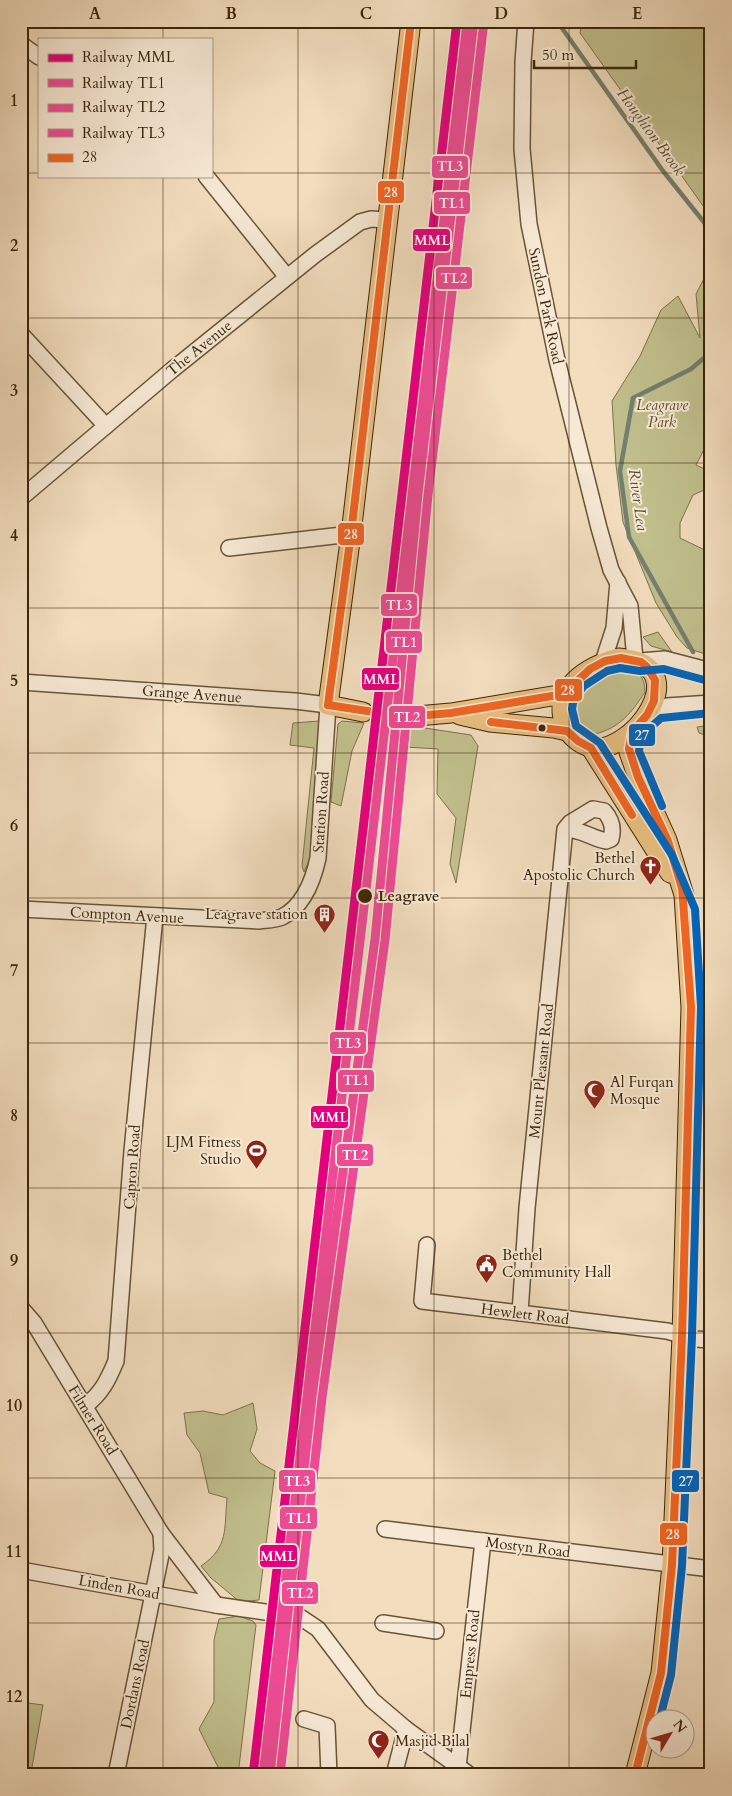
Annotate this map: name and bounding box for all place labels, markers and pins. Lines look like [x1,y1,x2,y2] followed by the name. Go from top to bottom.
[537,723,547,733] unlabelled marker
[523,848,636,885] place label: Bethel Apostolic Church
[639,855,663,886] church icon: Bethel Apostolic Church
[378,886,439,906] place label: Leagrave
[356,887,374,905] marker: Leagrave
[312,902,336,933] building icon: Leagrave station
[205,904,308,924] place label: Leagrave station
[610,1072,674,1109] place label: Al Furqan Mosque
[582,1079,606,1110] mosque icon: Al Furqan Mosque
[166,1132,241,1169] place label: LJM Fitness Studio
[245,1139,269,1170] sports icon: LJM Fitness Studio
[502,1245,611,1282] place label: Bethel Community Hall
[474,1252,498,1283] public building icon: Bethel Community Hall
[367,1729,391,1760] mosque icon: Masjid Bilal
[395,1731,470,1751] place label: Masjid Bilal

